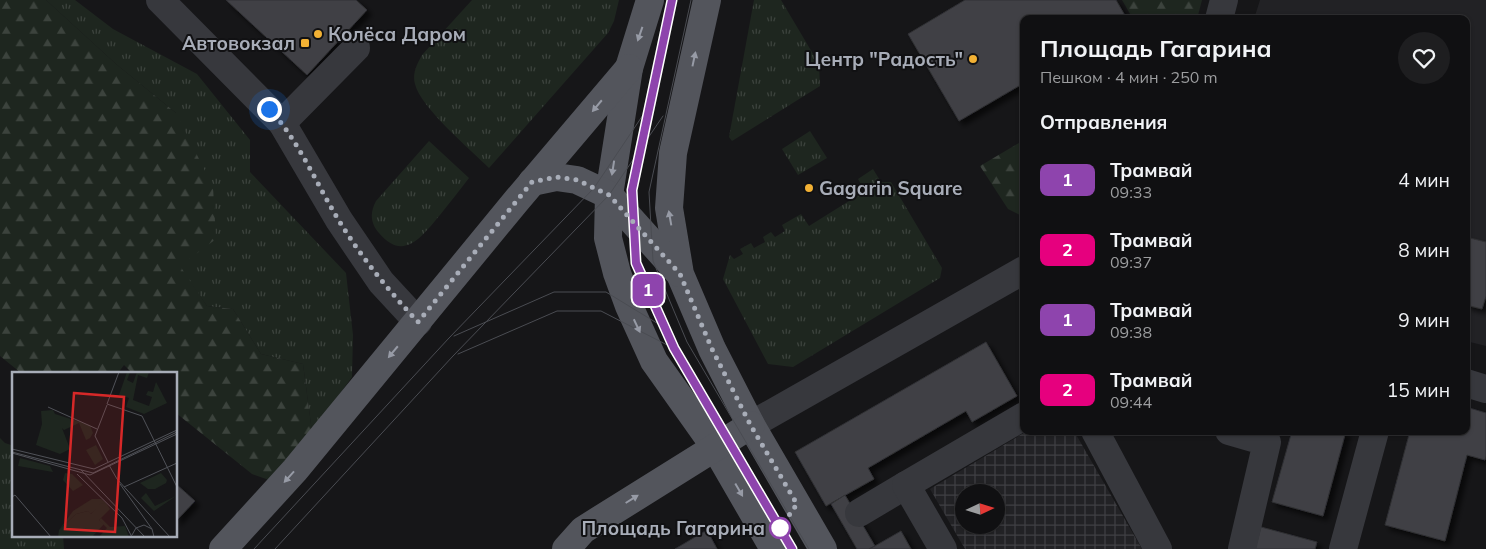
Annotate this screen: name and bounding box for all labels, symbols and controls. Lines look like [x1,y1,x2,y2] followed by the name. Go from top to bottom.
[328,22,466,46] place label: Колёса Даром
[636,27,643,42] one-way arrow
[312,28,324,40] marker: Колёса Даром
[182,31,295,55] place label: Автовокзал
[1398,32,1450,84] button: heart
[1040,33,1272,63] text: Площадь Гагарина
[299,37,311,49] marker: Автовокзал
[805,47,963,71] place label: Центр "Радость"
[690,51,698,66] one-way arrow
[967,53,979,65] marker: Центр "Радость"
[1040,67,1218,87] text: Пешком · 4 мин · 250 m
[257,97,282,122] your location
[592,99,603,112] one-way arrow
[1040,110,1167,134] text: Отправления
[1110,158,1192,182] text: Трамвай
[609,161,617,177] one-way arrow
[1062,168,1073,191] text: 1
[1398,168,1450,192] text: 4 мин
[819,176,962,200] place label: Gagarin Square
[803,182,815,194] marker: Gagarin Square
[1110,182,1152,202] text: 09:33
[666,210,674,226] one-way arrow
[1110,228,1192,252] text: Трамвай
[1062,238,1073,261] text: 2
[1398,238,1450,262] text: 8 мин
[1110,252,1152,272] text: 09:37
[632,274,664,306] line badge: 1
[643,278,653,301] text: 1
[1110,298,1192,322] text: Трамвай
[1062,308,1073,331] text: 1
[1398,308,1450,332] text: 9 мин
[634,319,642,333] one-way arrow
[1110,322,1152,342] text: 09:38
[388,346,399,358] one-way arrow
[1110,368,1192,392] text: Трамвай
[12,372,178,536] inset map
[1062,378,1073,401] text: 2
[1387,378,1450,402] text: 15 мин
[1110,392,1152,412] text: 09:44
[283,470,295,482] one-way arrow
[735,483,744,496] one-way arrow
[955,484,1005,534] north arrow
[955,484,1005,534] map controls
[626,494,639,504] one-way arrow
[581,516,765,540] place label: Площадь Гагарина
[769,517,791,539] marker: Площадь Гагарина

